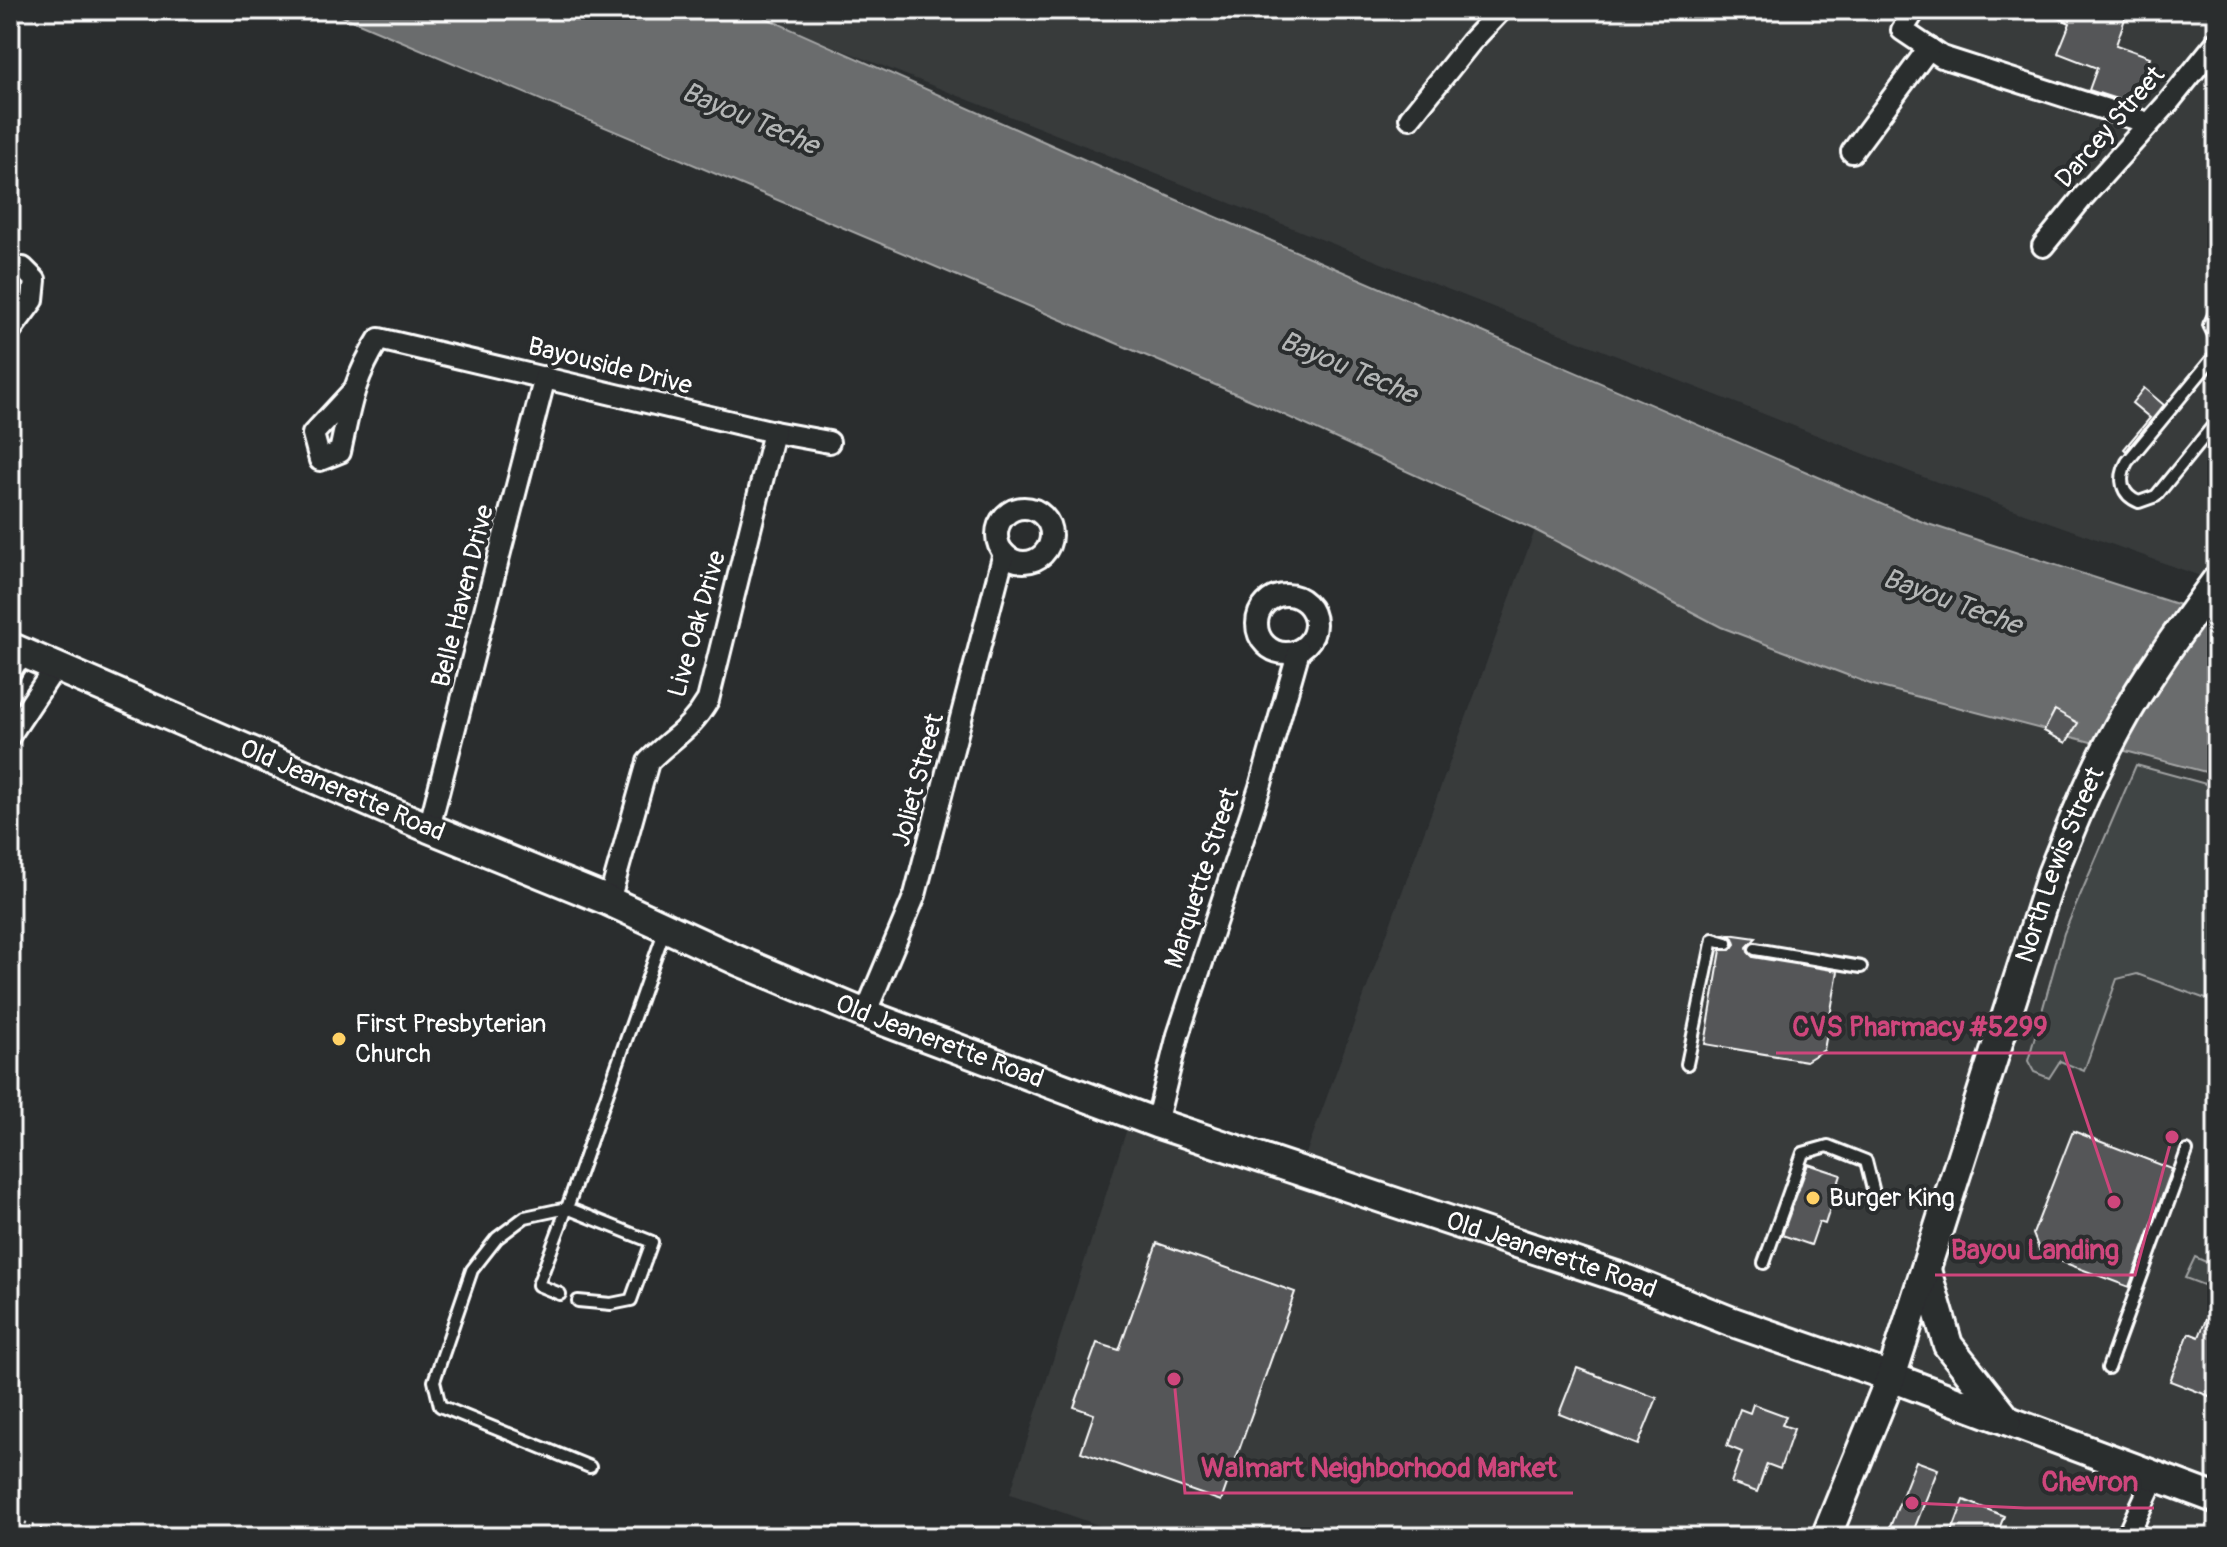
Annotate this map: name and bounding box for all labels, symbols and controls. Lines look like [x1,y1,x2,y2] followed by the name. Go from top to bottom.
[2048,59,2172,194] street label: Darcey Street
[676,75,826,165] water label: Bayou Teche
[1274,324,1424,414] water label: Bayou Teche
[525,330,696,402] street label: Bayouside Drive
[425,501,501,690] street label: Belle Haven Drive
[661,547,733,701] street label: Live Oak Drive
[1878,561,2029,644] water label: Bayou Teche
[885,709,951,850] street label: Joliet Street
[235,732,450,849] street label: Old Jeanerette Road
[2009,761,2112,967] street label: North Lewis Street
[1158,783,1246,972] street label: Marquette Street
[831,987,1048,1095] street label: Old Jeanerette Road
[1776,1001,2064,1053] callout: CVS Pharmacy #5299
[355,1008,546,1070] place label: First Presbyterian Church
[1792,1010,2048,1045] text: CVS Pharmacy #5299
[330,1030,348,1048] marker: First Presbyterian Church
[1829,1182,1955,1214] place label: Burger King
[1804,1189,1822,1207] marker: Burger King
[1442,1205,1661,1306] street label: Old Jeanerette Road
[1935,1223,2135,1275] callout: Bayou Landing
[1951,1233,2119,1268] text: Bayou Landing
[1185,1441,1573,1493] callout: Walmart Neighborhood Market
[1201,1451,1558,1486] text: Walmart Neighborhood Market
[2025,1456,2154,1508] callout: Chevron
[2042,1465,2139,1500] text: Chevron

